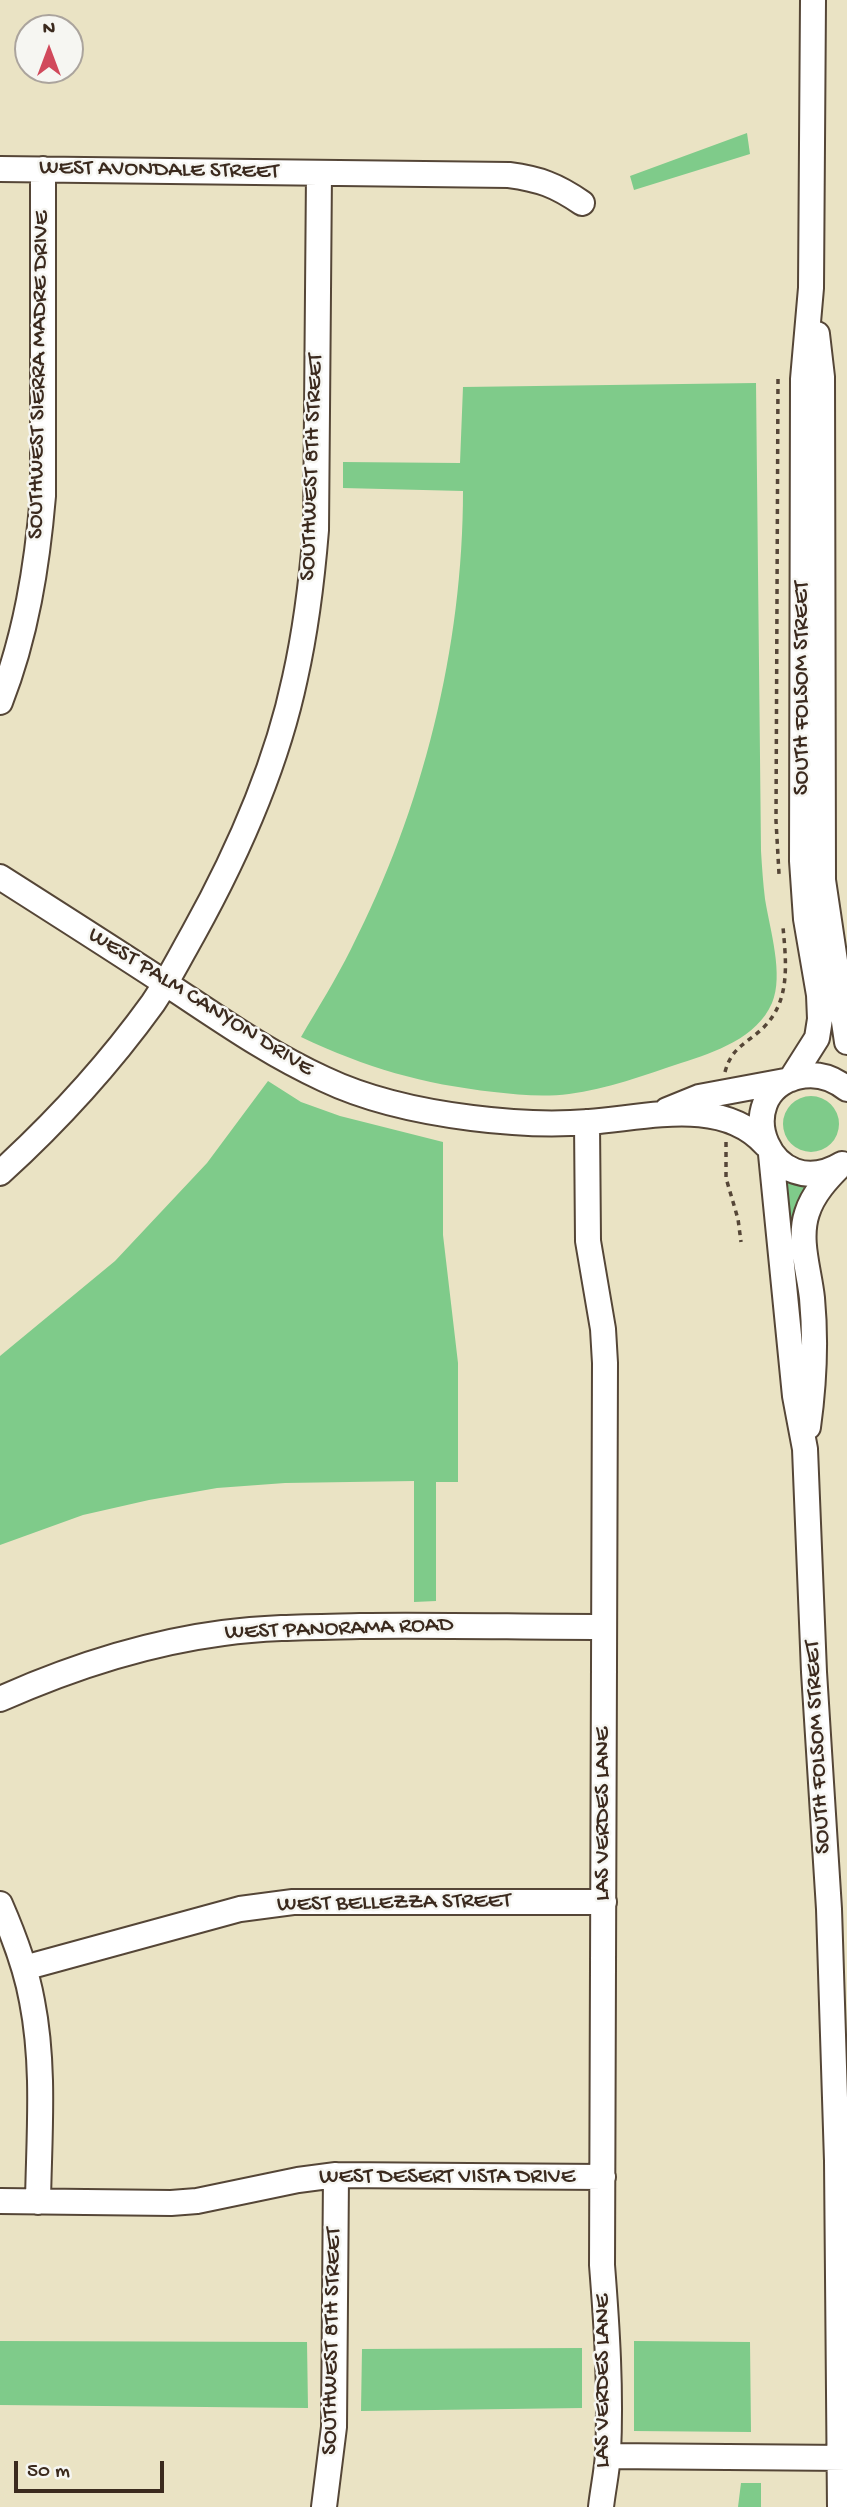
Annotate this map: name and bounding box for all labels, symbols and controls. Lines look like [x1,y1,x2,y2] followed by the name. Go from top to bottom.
[14,14,84,84] north arrow
[43,18,55,41] text: N
[39,155,279,187] street label: WEST AVONDALE STREET
[23,211,57,539] street label: SOUTHWEST SIERRA MADRE DRIVE
[295,353,331,581] street label: SOUTHWEST 8TH STREET
[789,581,817,795] street label: SOUTH FOLSOM STREET
[82,922,318,1084] street label: WEST PALM CANYON DRIVE
[224,1612,454,1648] street label: WEST PANORAMA ROAD
[800,1639,838,1855] street label: SOUTH FOLSOM STREET
[590,1727,618,1901] street label: LAS VERDES LANE
[277,1888,511,1920] street label: WEST BELLEZZA STREET
[319,2164,575,2192] street label: WEST DESERT VISTA DRIVE
[317,2227,349,2455] street label: SOUTHWEST 8TH STREET
[590,2294,618,2468] street label: LAS VERDES LANE
[18,2448,168,2492] scale bar
[27,2460,70,2485] text: 50 m

